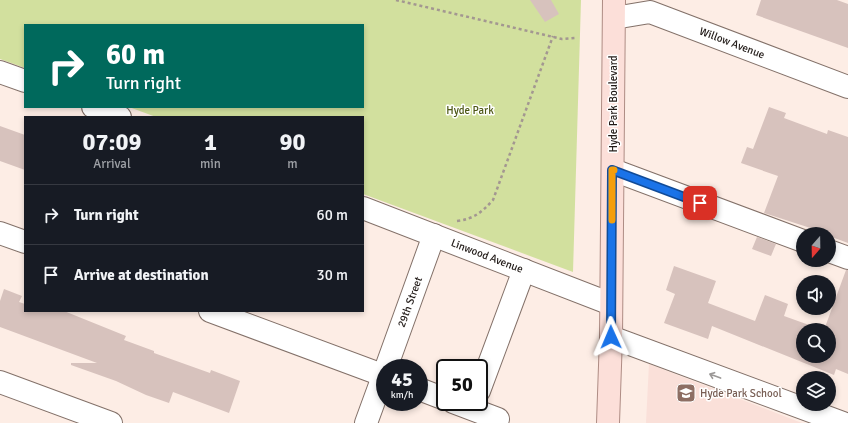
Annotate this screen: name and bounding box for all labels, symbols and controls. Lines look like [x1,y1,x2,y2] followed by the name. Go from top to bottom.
[697,25,767,61] street label: Willow Avenue
[106,38,165,72] text: 60 m
[40,40,92,92] icon: right
[607,55,620,153] street label: Hyde Park Boulevard
[106,72,181,94] text: Turn right
[446,104,494,117] park label: Hyde Park
[83,127,141,157] text: 07:09
[204,127,217,157] text: 1
[280,127,305,157] text: 90
[93,156,131,172] text: Arrival
[200,156,221,172] text: min
[287,156,298,172] text: m
[683,186,717,220] pin
[689,192,711,214] icon: arrive
[40,204,62,226] icon: right
[74,206,139,224] text: Turn right
[317,206,348,224] text: 60 m
[796,227,836,267] north arrow
[796,227,836,411] map controls
[449,236,525,276] street label: Linwood Avenue
[40,264,62,286] icon: arrive
[74,266,209,284] text: Arrive at destination
[317,266,348,284] text: 30 m
[395,275,425,329] street label: 29th Street
[796,275,836,315] button: sound
[590,316,632,358] position arrow
[796,323,836,363] button: search
[436,359,488,411] speed limit sign: 50
[391,367,413,392] text: 45
[709,371,721,379] one-way arrow
[796,371,836,411] button: layers
[675,382,697,404] school or university icon: Hyde Park School
[700,387,782,400] place label: Hyde Park School
[391,389,413,401] text: km/h

